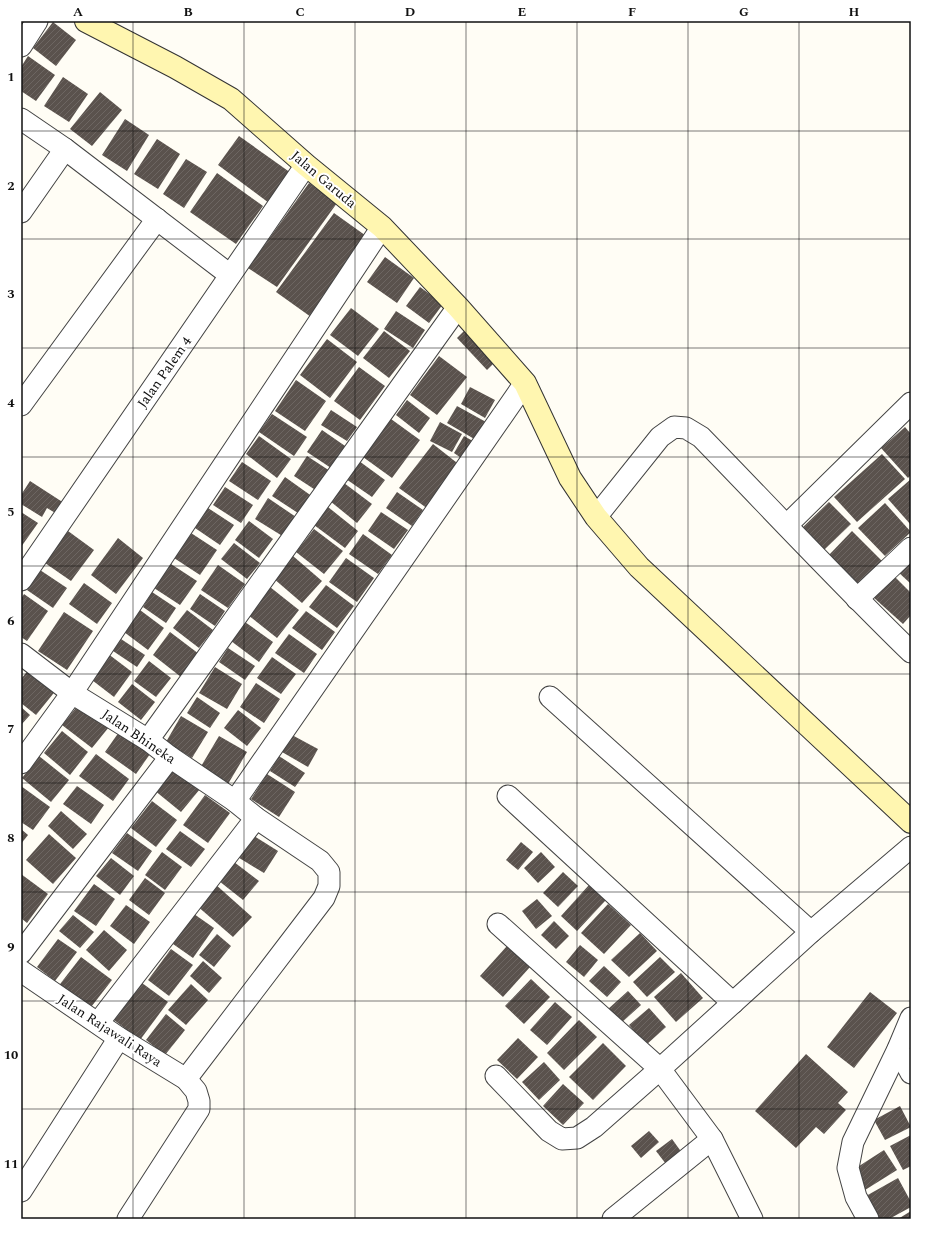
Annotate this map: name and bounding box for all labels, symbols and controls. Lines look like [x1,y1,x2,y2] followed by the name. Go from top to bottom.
[73,2,83,22] text: A
[183,2,193,22] text: B
[295,2,305,22] text: C
[405,2,415,22] text: D
[518,2,527,22] text: E
[628,2,636,22] text: F
[739,2,749,22] text: G
[849,2,860,22] text: H
[7,67,15,87] text: 1
[286,146,361,213] street label: Jalan Garuda
[7,176,15,196] text: 2
[7,284,15,304] text: 3
[132,332,197,412] street label: Jalan Palem 4
[7,393,15,413] text: 4
[7,502,15,522] text: 5
[7,611,15,631] text: 6
[97,704,180,769] street label: Jalan Bhineka
[7,719,15,739] text: 7
[7,828,15,848] text: 8
[7,937,15,957] text: 9
[53,989,166,1072] street label: Jalan Rajawali Raya
[4,1045,18,1065] text: 10
[4,1154,18,1174] text: 11

